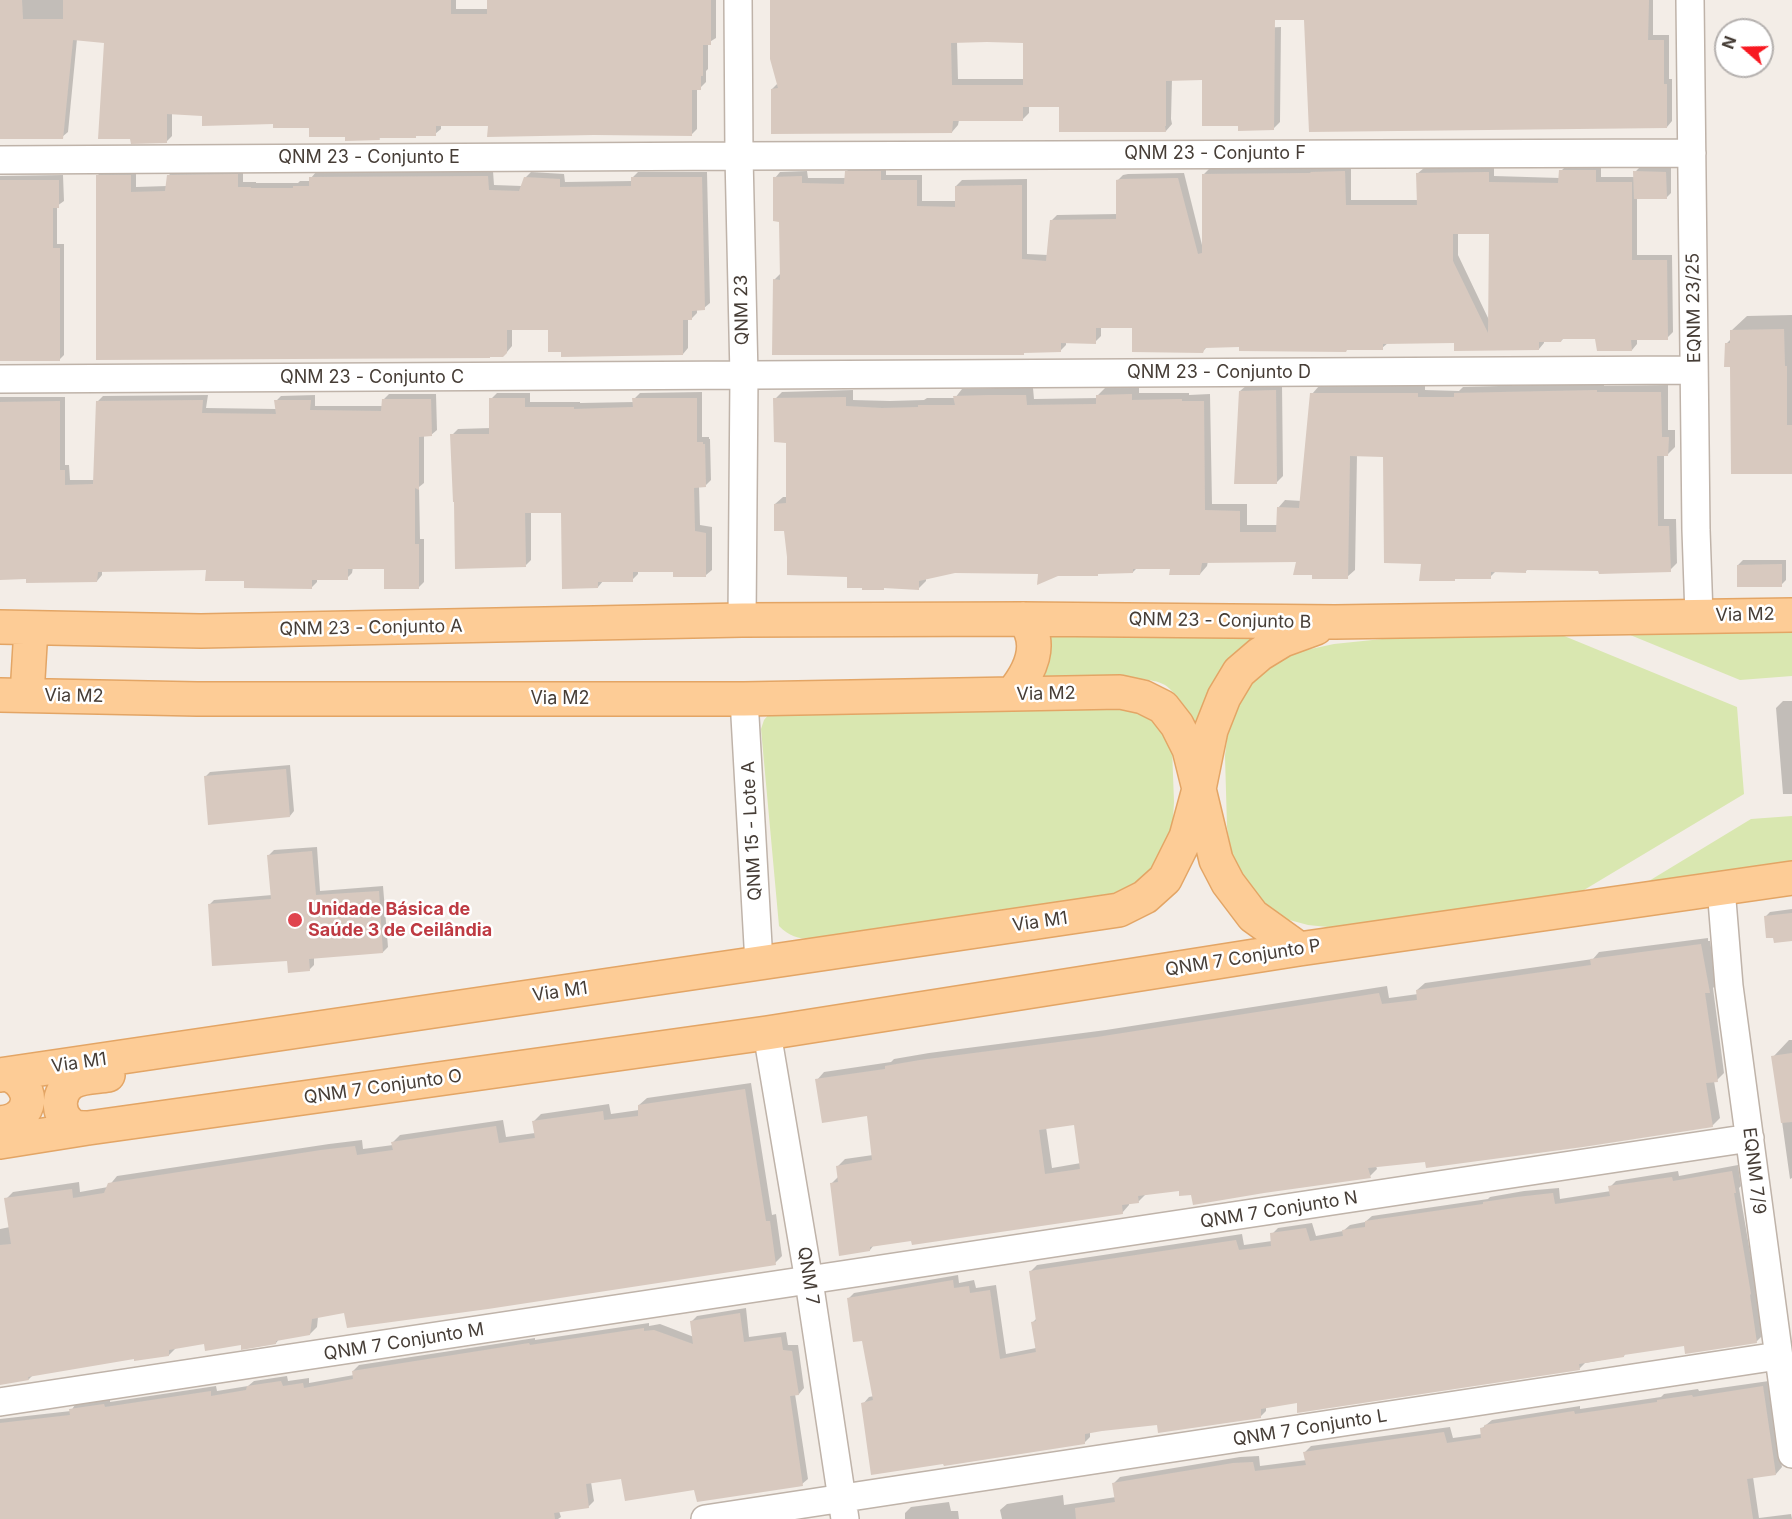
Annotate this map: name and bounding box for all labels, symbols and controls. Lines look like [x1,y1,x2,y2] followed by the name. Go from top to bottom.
[1714,18,1774,78] north arrow
[1717,33,1740,52] text: N
[1124,143,1306,165] street label: QNM 23 - Conjunto F
[278,147,460,169] street label: QNM 23 - Conjunto E
[1682,253,1706,363] street label: EQNM 23/25
[731,274,753,346] street label: QNM 23
[1127,362,1311,384] street label: QNM 23 - Conjunto D
[280,367,464,389] street label: QNM 23 - Conjunto C
[1715,604,1775,626] street label: Via M2
[1128,609,1312,633] street label: QNM 23 - Conjunto B
[279,616,463,640] street label: QNM 23 - Conjunto A
[1016,683,1076,705] street label: Via M2
[44,685,104,707] street label: Via M2
[530,688,590,710] street label: Via M2
[738,761,766,901] street label: QNM 15 - Lote A
[308,899,492,942] place label: Unidade Básica de Saúde 3 de Ceilândia
[1011,907,1069,937] street label: Via M1
[286,911,304,929] marker: Unidade Básica de Saúde 3 de Ceilândia
[1164,935,1322,981] street label: QNM 7 Conjunto P
[531,977,589,1007] street label: Via M1
[50,1048,108,1078] street label: Via M1
[303,1065,463,1109] street label: QNM 7 Conjunto O
[1738,1126,1770,1216] street label: EQNM 7/9
[1199,1187,1359,1233] street label: QNM 7 Conjunto N
[793,1245,823,1307] street label: QNM 7
[322,1319,486,1365] street label: QNM 7 Conjunto M
[1231,1405,1389,1451] street label: QNM 7 Conjunto L

